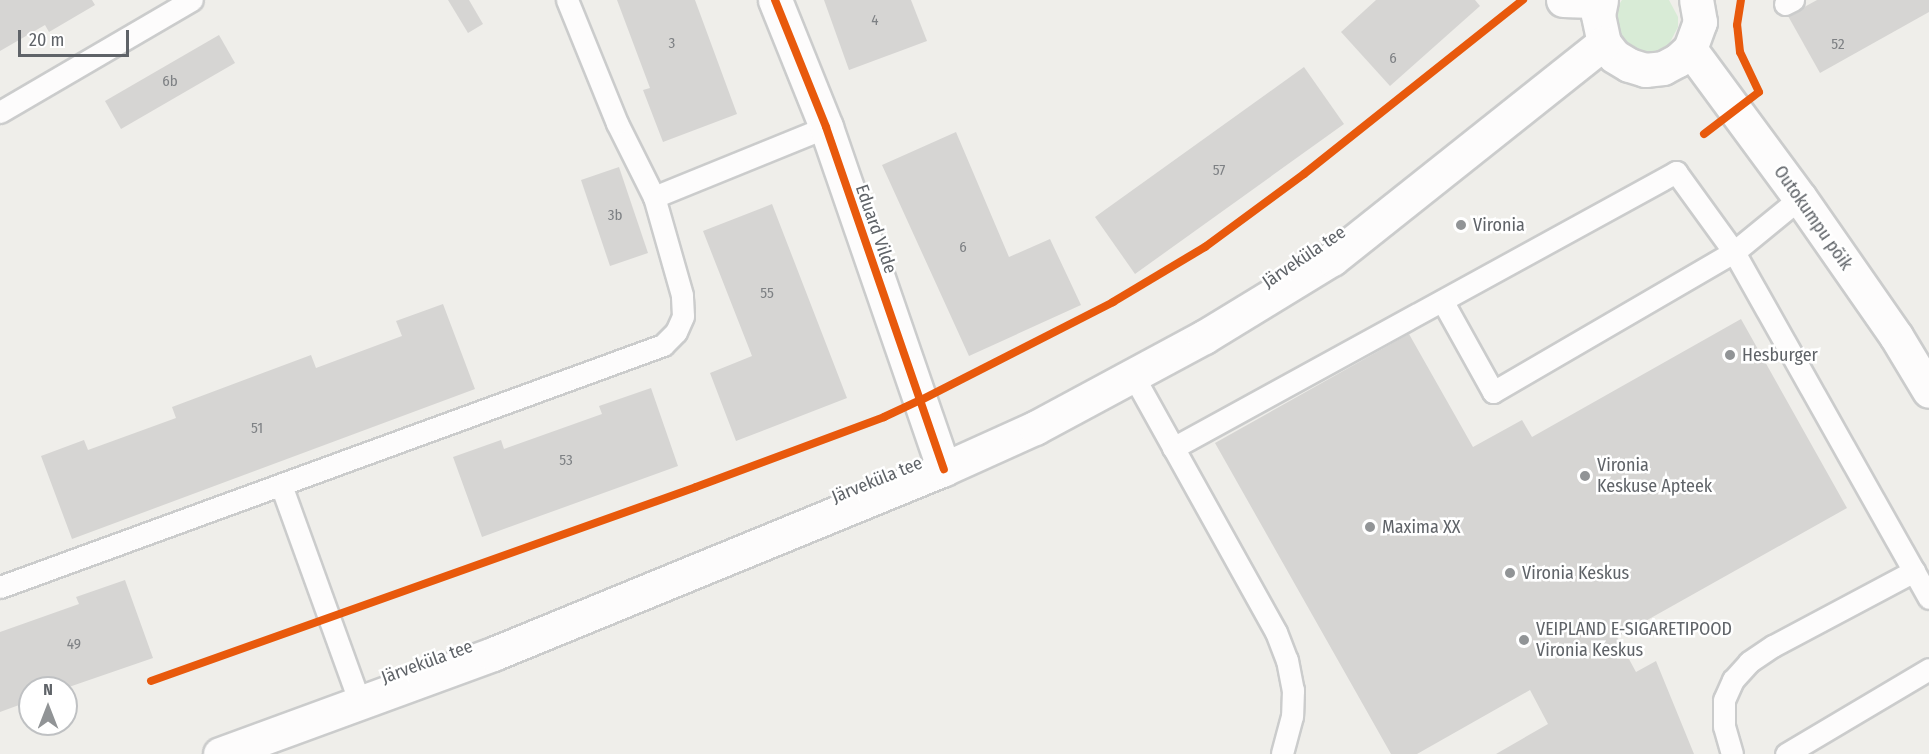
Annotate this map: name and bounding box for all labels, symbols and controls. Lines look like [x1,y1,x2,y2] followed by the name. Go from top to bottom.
[871,12,879,30] house number: 4
[21,18,132,56] scale bar
[29,29,64,51] text: 20 m
[669,35,675,53] house number: 3
[1831,36,1845,54] house number: 52
[1389,50,1397,68] house number: 6
[162,73,178,91] house number: 6b
[1213,162,1225,180] house number: 57
[1769,162,1857,274] street label: Outokumpu põik
[851,182,901,276] street label: Eduard Vilde
[608,207,622,225] house number: 3b
[1473,214,1525,236] place label: Vironia
[1454,218,1468,232] marker: Vironia
[1258,221,1350,293] street label: Järveküla tee
[959,239,967,257] house number: 6
[760,285,774,303] house number: 55
[1742,344,1818,366] place label: Hesburger
[1723,348,1737,362] marker: Hesburger
[251,420,263,438] house number: 51
[559,452,573,470] house number: 53
[829,452,925,508] street label: Järveküla tee
[1597,455,1712,498] place label: Vironia Keskuse Apteek
[1578,469,1592,483] marker: Vironia Keskuse Apteek
[1382,516,1460,538] place label: Maxima XX
[1363,520,1377,534] marker: Maxima XX
[1522,562,1629,584] place label: Vironia Keskus
[1503,566,1517,580] marker: Vironia Keskus
[1536,619,1732,662] place label: VEIPLAND E-SIGARETIPOOD Vironia Keskus
[1517,633,1531,647] marker: VEIPLAND E-SIGARETIPOOD Vironia Keskus
[378,635,476,689] street label: Järveküla tee
[67,636,81,654] house number: 49
[18,676,78,736] north arrow
[43,680,53,699] text: N

